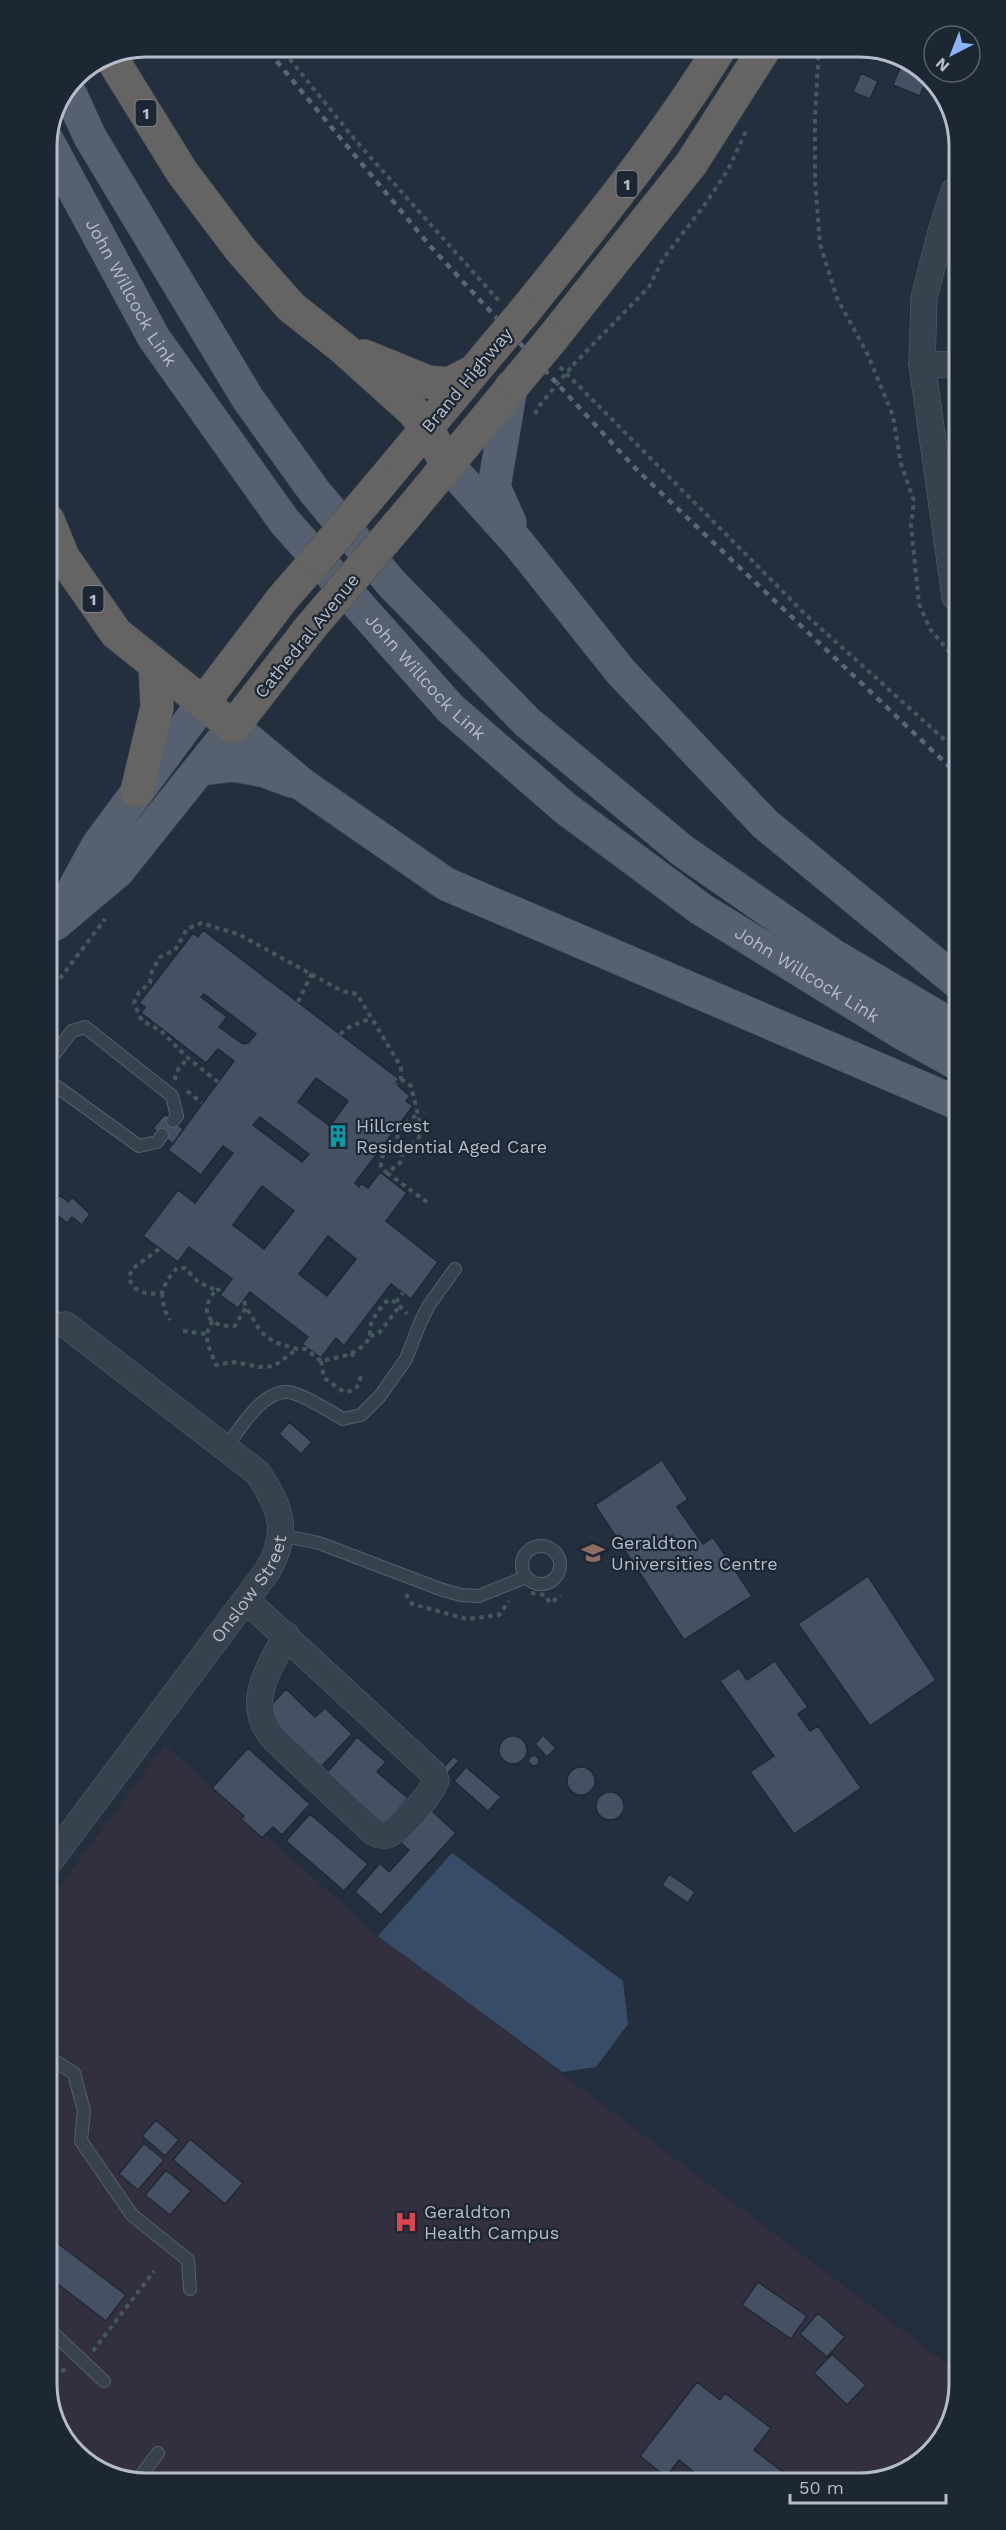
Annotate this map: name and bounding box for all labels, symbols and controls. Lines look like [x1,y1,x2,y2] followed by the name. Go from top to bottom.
[922,24,982,84] north arrow
[932,54,953,76] text: N
[136,100,156,126] road number: 1
[616,171,638,197] road number: 1
[81,215,181,370] street label: John Willcock Link
[417,323,517,436] street label: Brand Highway
[250,569,363,702] street label: Cathedral Avenue
[82,586,104,612] road number: 1
[361,609,490,744] street label: John Willcock Link
[731,922,883,1026] street label: John Willcock Link
[356,1115,547,1157] place label: Hillcrest Residential Aged Care
[325,1123,351,1149] building icon: Hillcrest Residential Aged Care
[611,1532,778,1574] place label: Geraldton Universities Centre
[206,1533,290,1647] street label: Onslow Street
[580,1540,606,1566] school or university icon: Geraldton Universities Centre
[424,2201,559,2243] place label: Geraldton Health Campus
[393,2209,419,2235] hospital icon: Geraldton Health Campus
[790,2467,946,2505] scale bar
[799,2477,844,2498] text: 50 m

